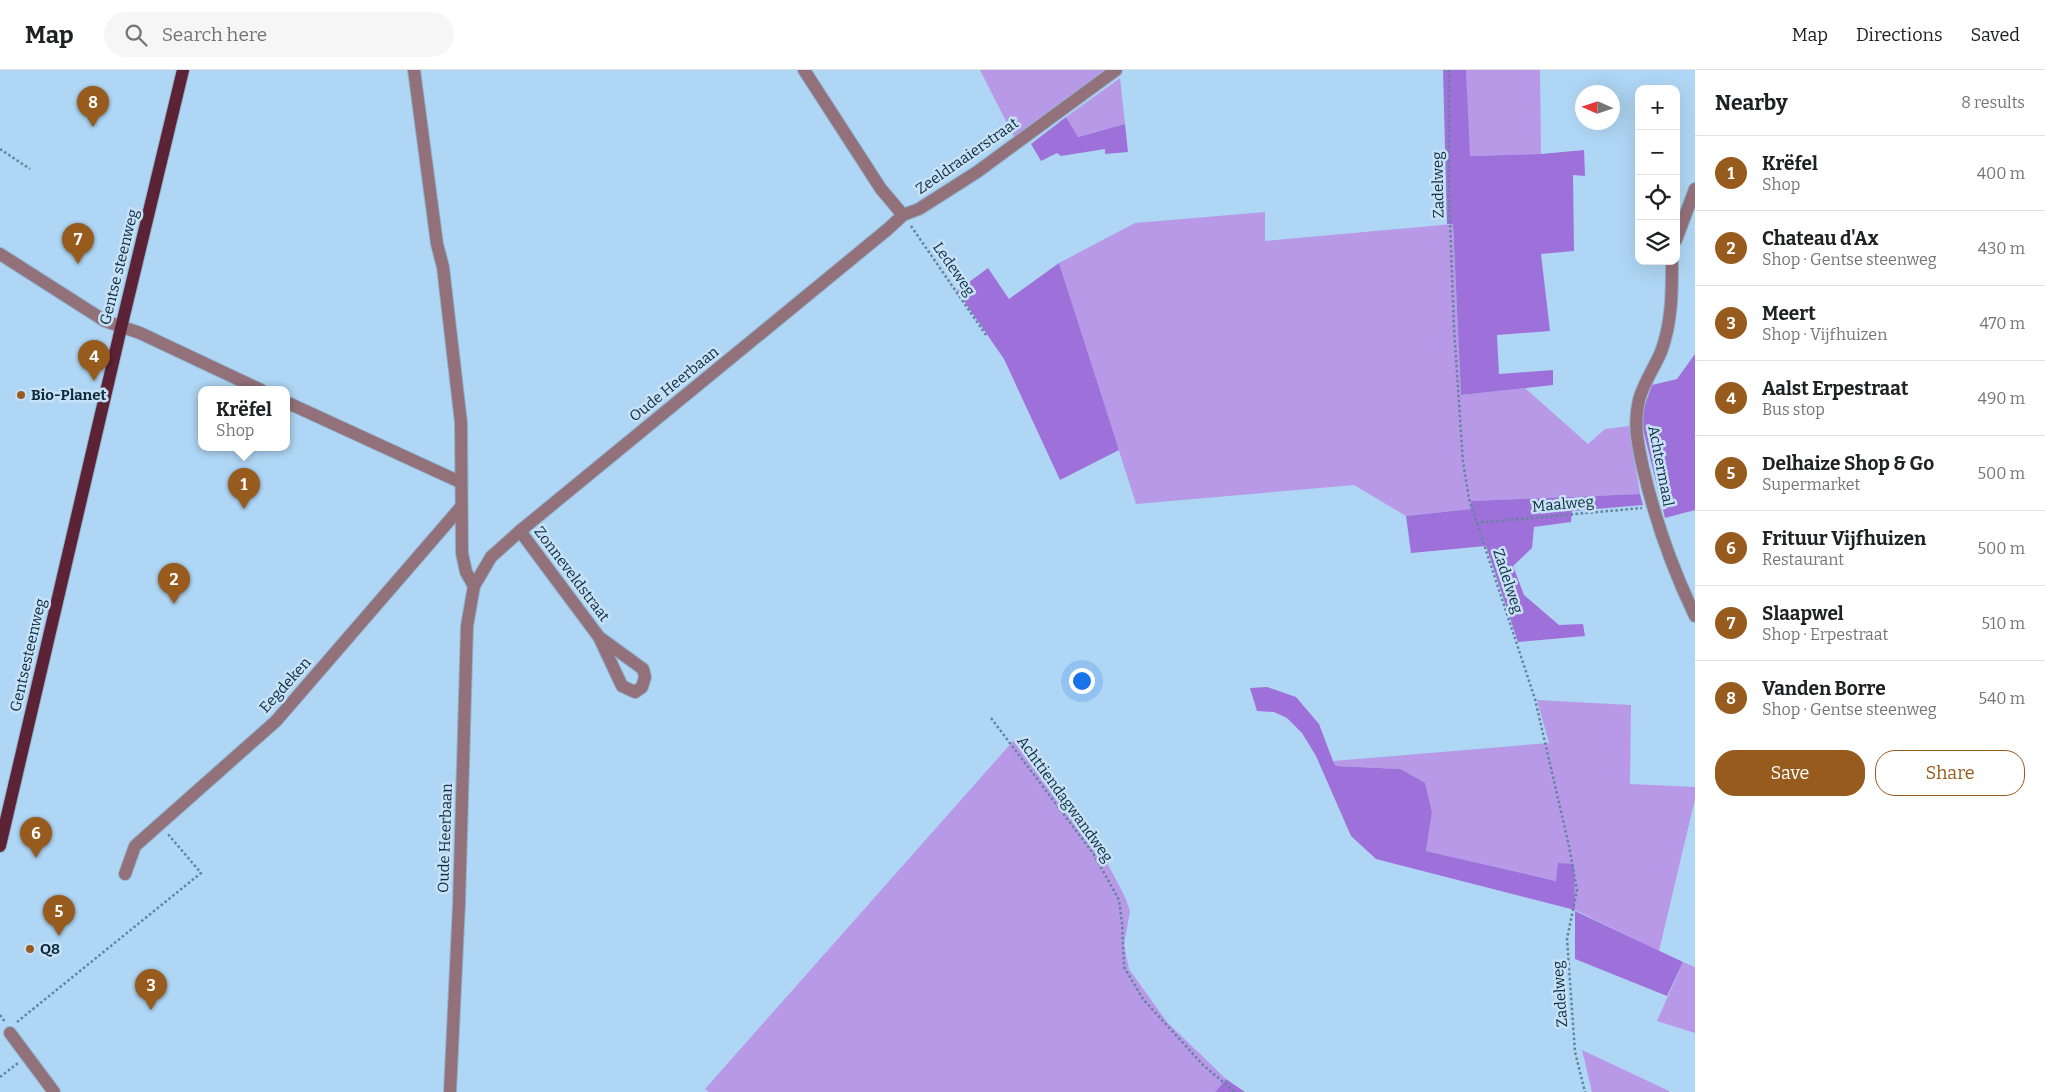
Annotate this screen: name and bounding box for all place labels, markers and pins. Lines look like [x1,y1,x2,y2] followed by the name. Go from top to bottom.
[77,86,109,127] pin: 8
[62,223,94,264] pin: 7
[78,340,110,381] pin: 4
[31,386,107,404] place label: Bio-Planet
[15,389,27,401] marker: Bio-Planet
[228,468,260,509] pin: 1
[158,563,190,604] pin: 2
[20,817,52,858] pin: 6
[43,895,75,936] pin: 5
[40,940,60,958] place label: Q8
[24,943,36,955] marker: Q8
[135,969,167,1010] pin: 3

